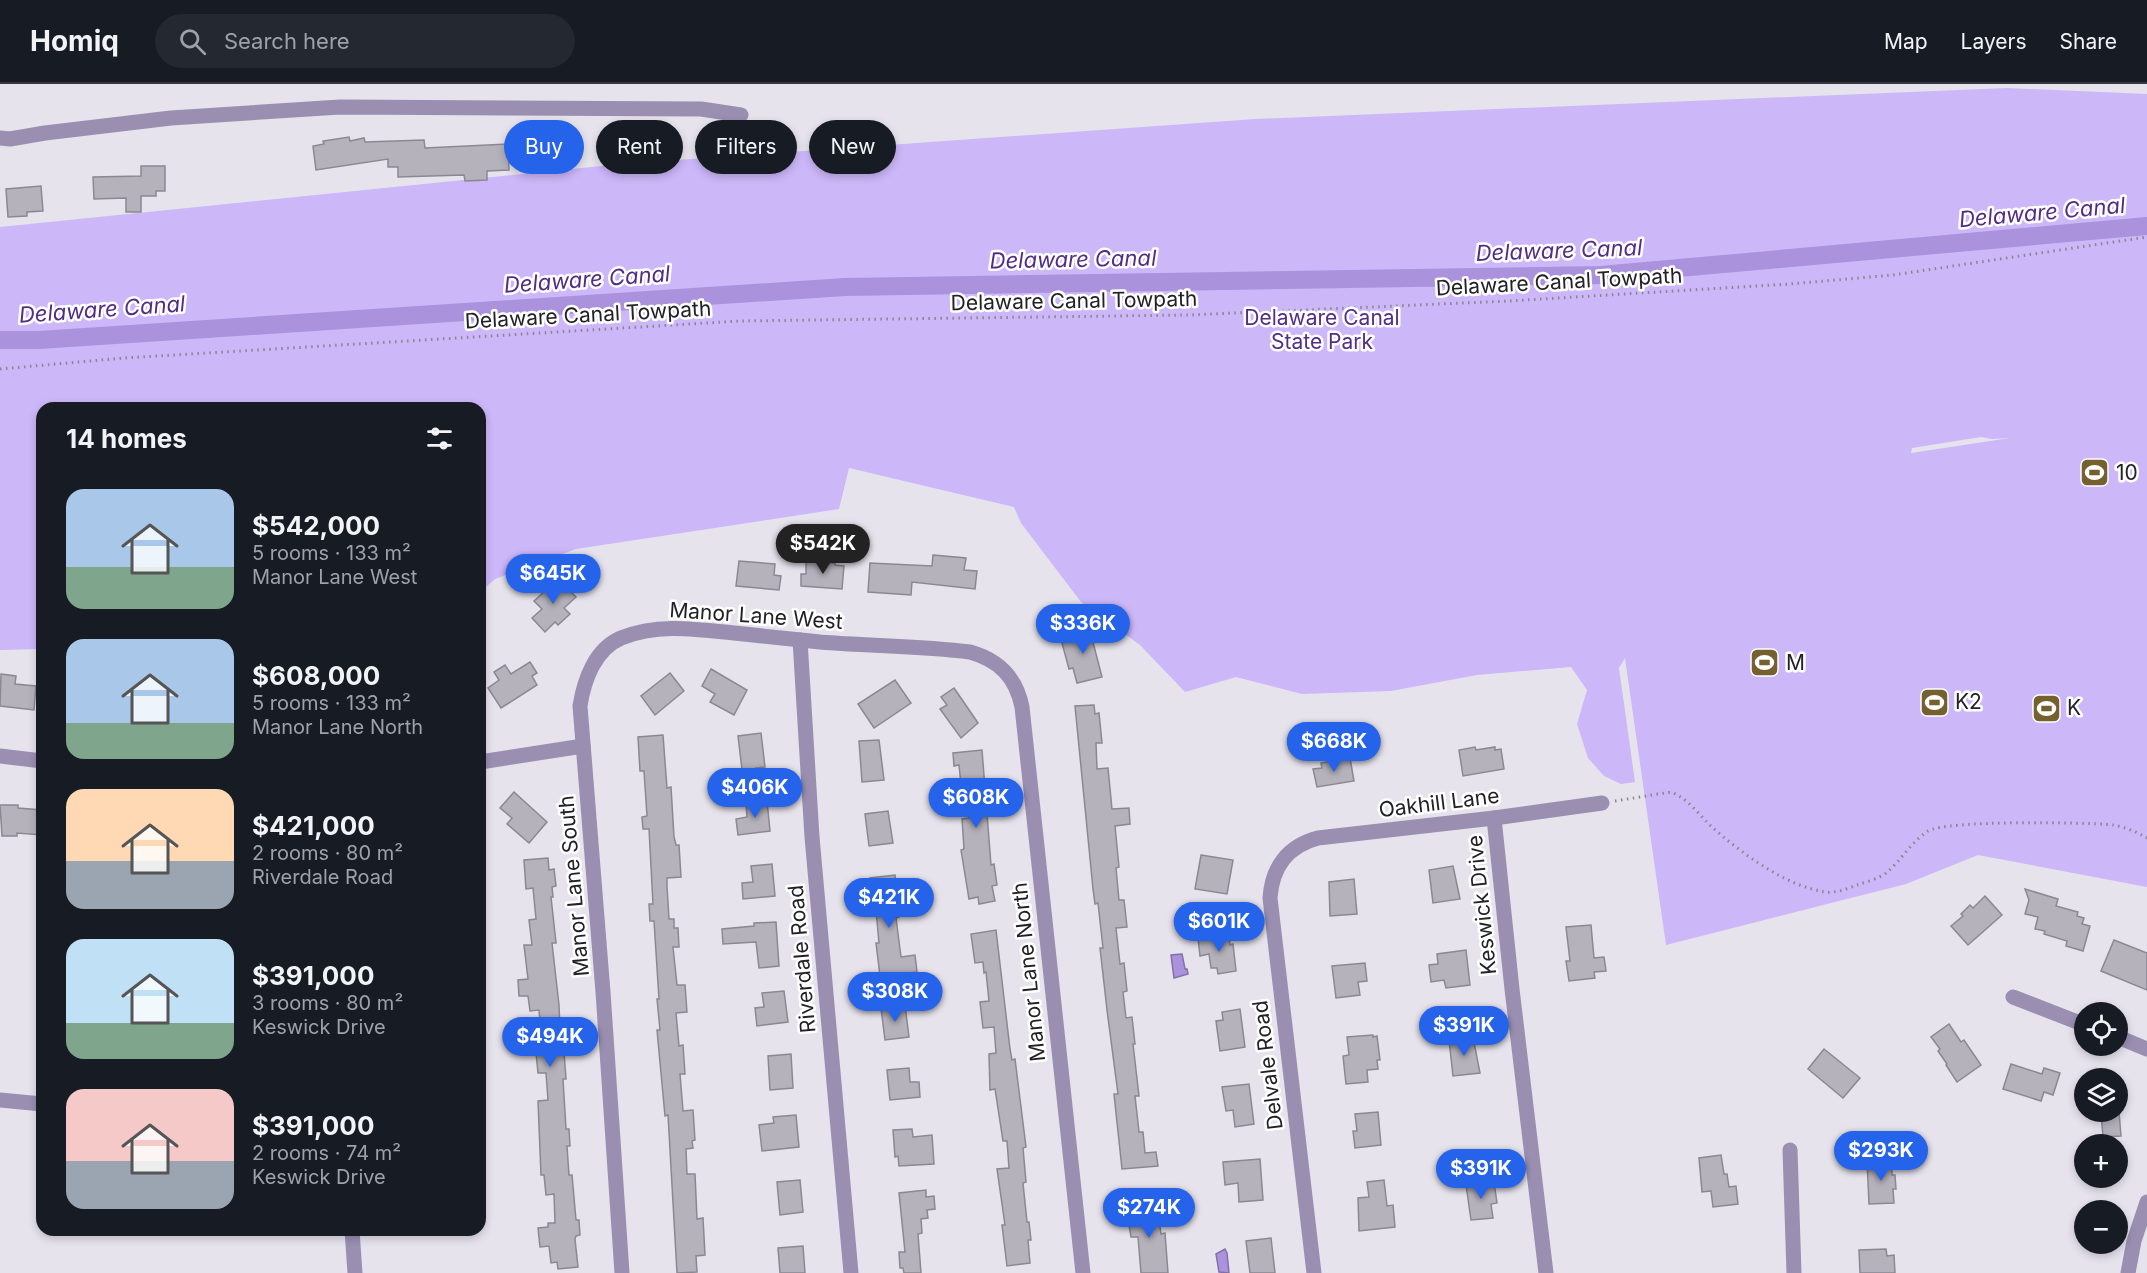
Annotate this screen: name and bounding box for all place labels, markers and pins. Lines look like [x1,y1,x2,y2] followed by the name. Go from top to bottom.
[2079,457,2111,489] sports icon: 10
[2116,460,2138,485] place label: 10
[781,524,865,575] pin: $542K
[511,554,595,605] pin: $645K
[1041,604,1125,655] pin: $336K
[1749,647,1781,679] sports icon: M
[1786,650,1805,675] place label: M
[1918,686,1950,718] sports icon: K2
[1955,689,1982,714] place label: K2
[2030,692,2062,724] sports icon: K
[2067,695,2081,720] place label: K
[1292,722,1376,773] pin: $668K
[713,768,797,819] pin: $406K
[934,778,1018,829] pin: $608K
[847,878,931,929] pin: $421K
[1177,902,1261,953] pin: $601K
[853,972,937,1023] pin: $308K
[1422,1006,1506,1057] pin: $391K
[508,1017,592,1068] pin: $494K
[1839,1131,1923,1182] pin: $293K
[1439,1149,1523,1200] pin: $391K
[1107,1188,1191,1239] pin: $274K

